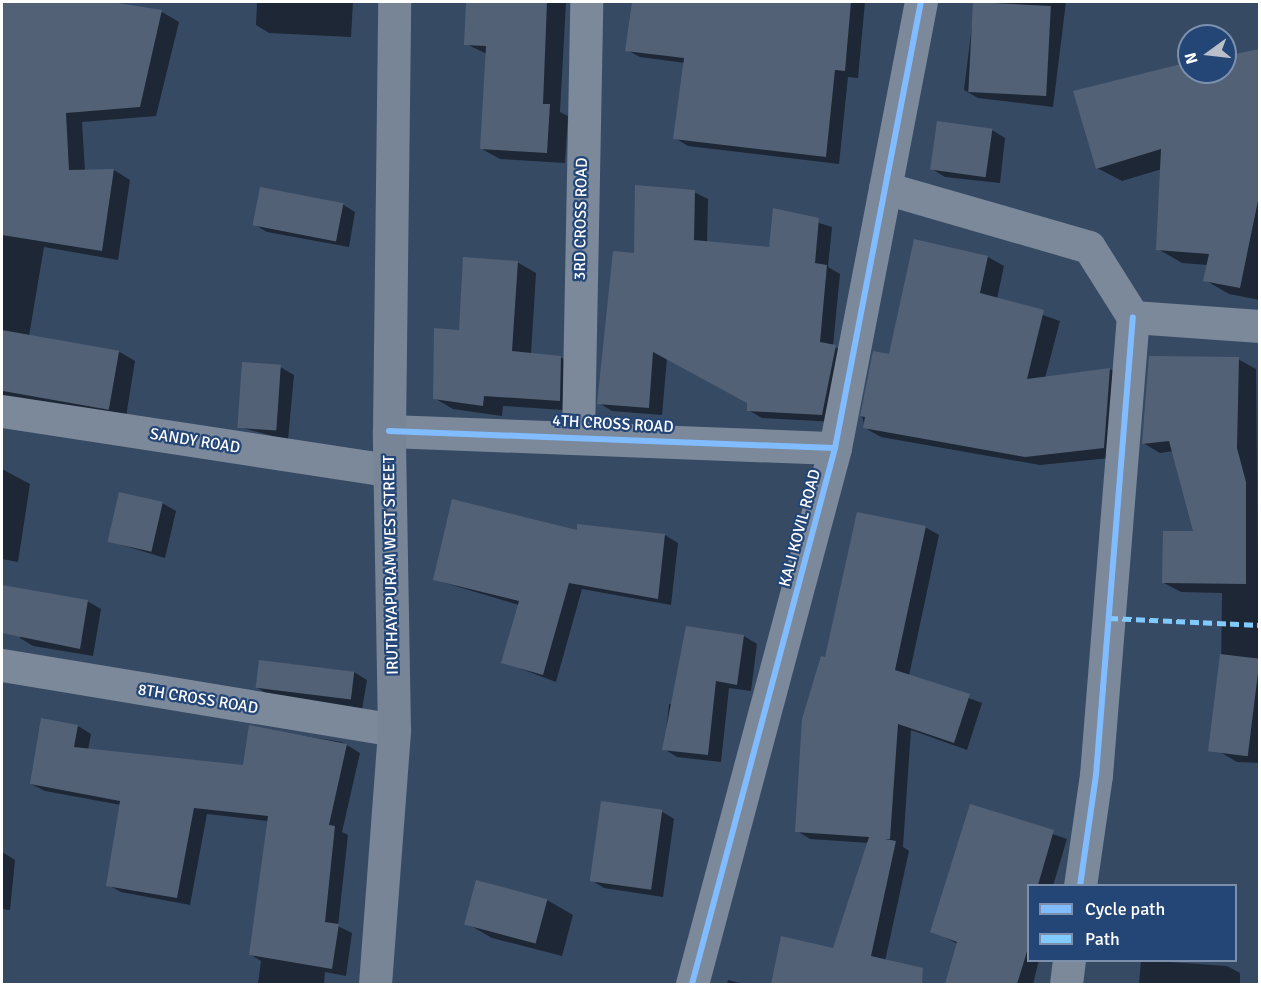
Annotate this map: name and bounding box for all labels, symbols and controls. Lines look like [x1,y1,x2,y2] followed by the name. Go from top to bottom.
[1177,24,1237,84] north arrow
[1180,50,1203,66] text: N
[570,157,592,281] street label: 3RD CROSS ROAD
[552,411,674,437] street label: 4TH CROSS ROAD
[148,424,242,458] street label: SANDY ROAD
[379,455,403,675] street label: IRUTHAYAPURAM WEST STREET
[775,467,825,589] street label: KALI KOVIL ROAD
[136,680,260,718] street label: 8TH CROSS ROAD
[1027,884,1237,962] legend
[1085,898,1165,920] text: Cycle path
[1085,928,1120,950] text: Path

